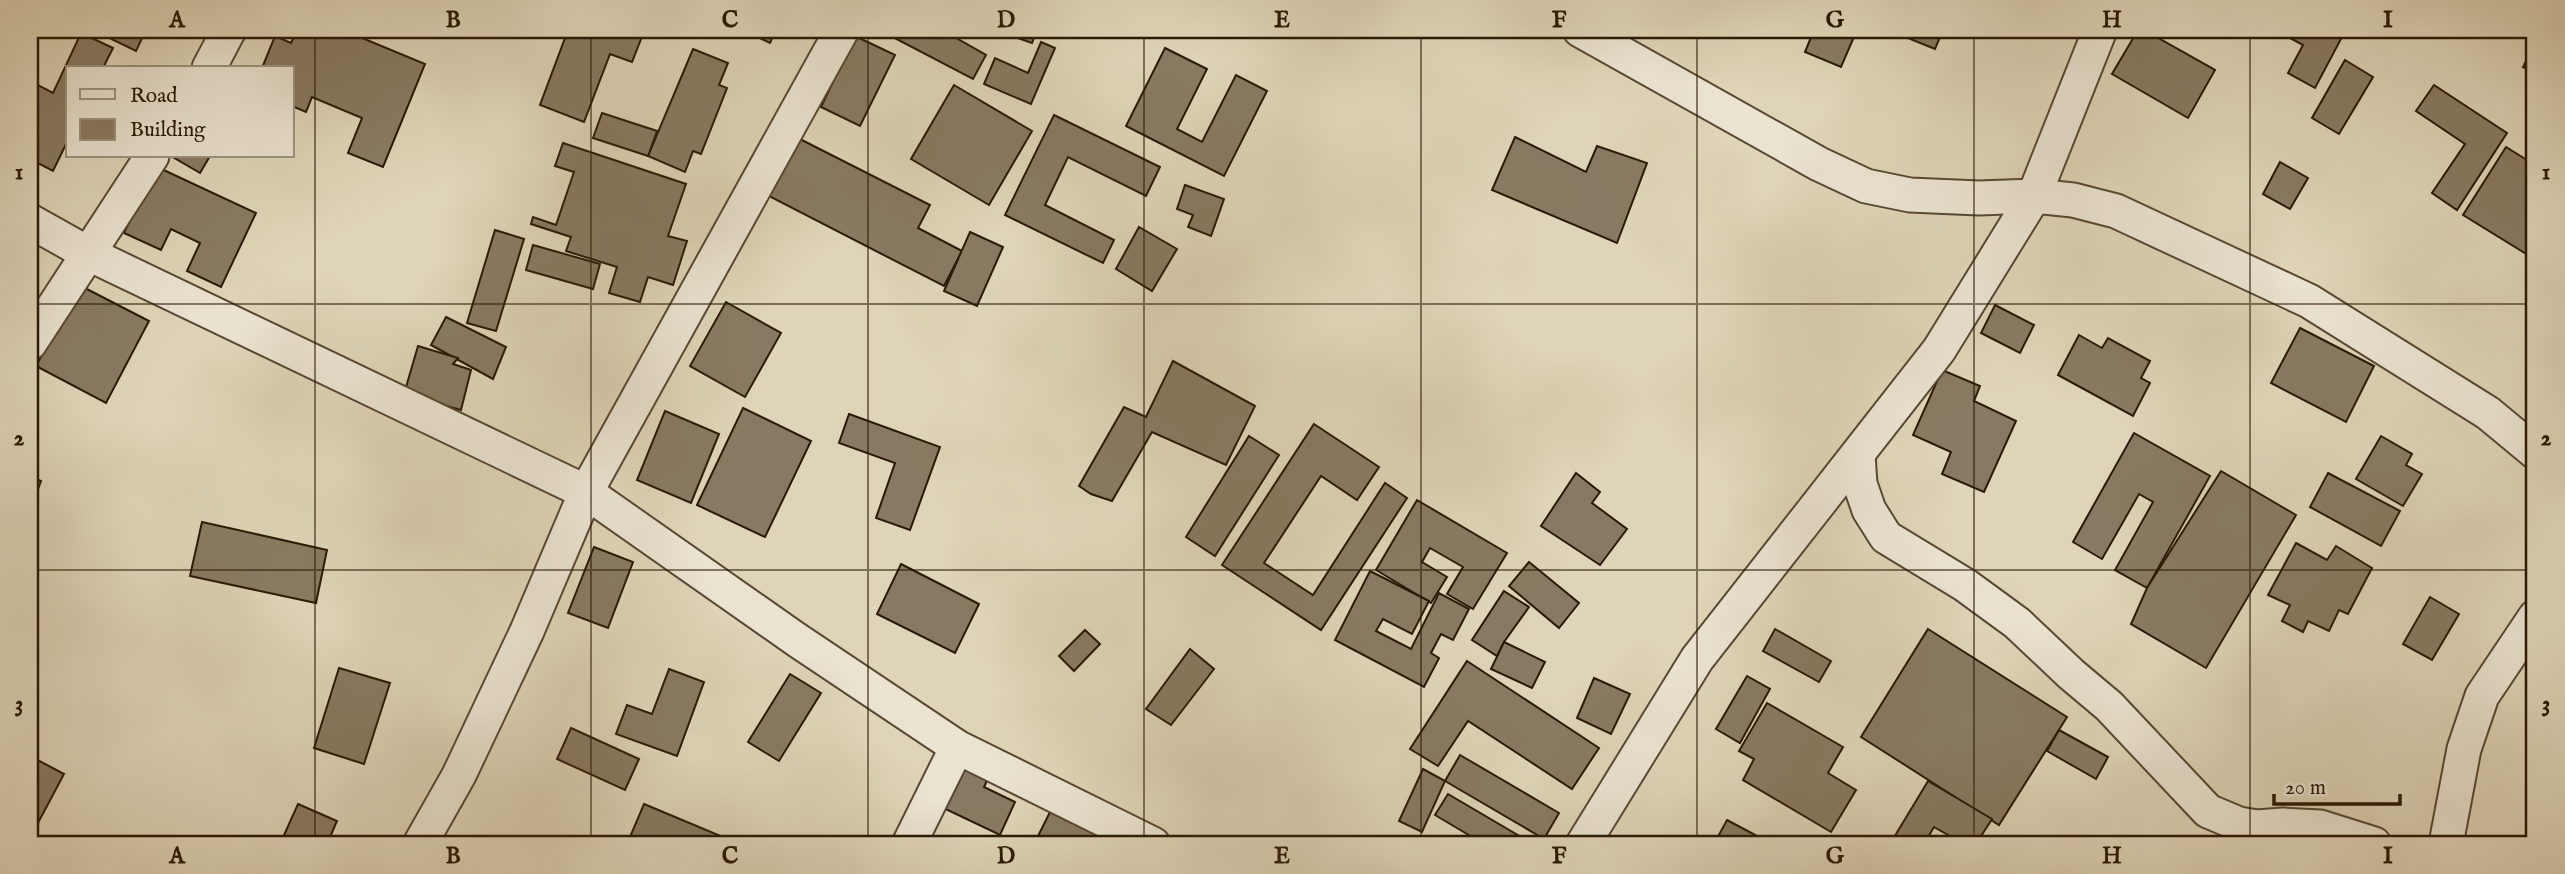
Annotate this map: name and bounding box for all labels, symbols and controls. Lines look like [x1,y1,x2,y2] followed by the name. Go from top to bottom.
[168,6,186,35] text: A
[445,6,461,35] text: B
[722,6,739,35] text: C
[997,6,1015,35] text: D
[1274,6,1290,35] text: E
[1552,6,1567,35] text: F
[1826,6,1845,35] text: G
[2102,6,2122,35] text: H
[2383,6,2393,35] text: I
[66,66,294,158] legend
[130,83,178,110] text: Road
[130,117,206,144] text: Building
[15,158,23,187] text: 1
[2542,158,2550,187] text: 1
[14,424,25,453] text: 2
[2541,424,2552,453] text: 2
[15,690,23,719] text: 3
[2542,690,2550,719] text: 3
[2274,762,2400,806] scale bar
[2285,775,2326,802] text: 20 m
[168,842,186,871] text: A
[445,842,461,871] text: B
[722,842,739,871] text: C
[997,842,1015,871] text: D
[1274,842,1290,871] text: E
[1552,842,1567,871] text: F
[1826,842,1845,871] text: G
[2102,842,2122,871] text: H
[2383,842,2393,871] text: I

